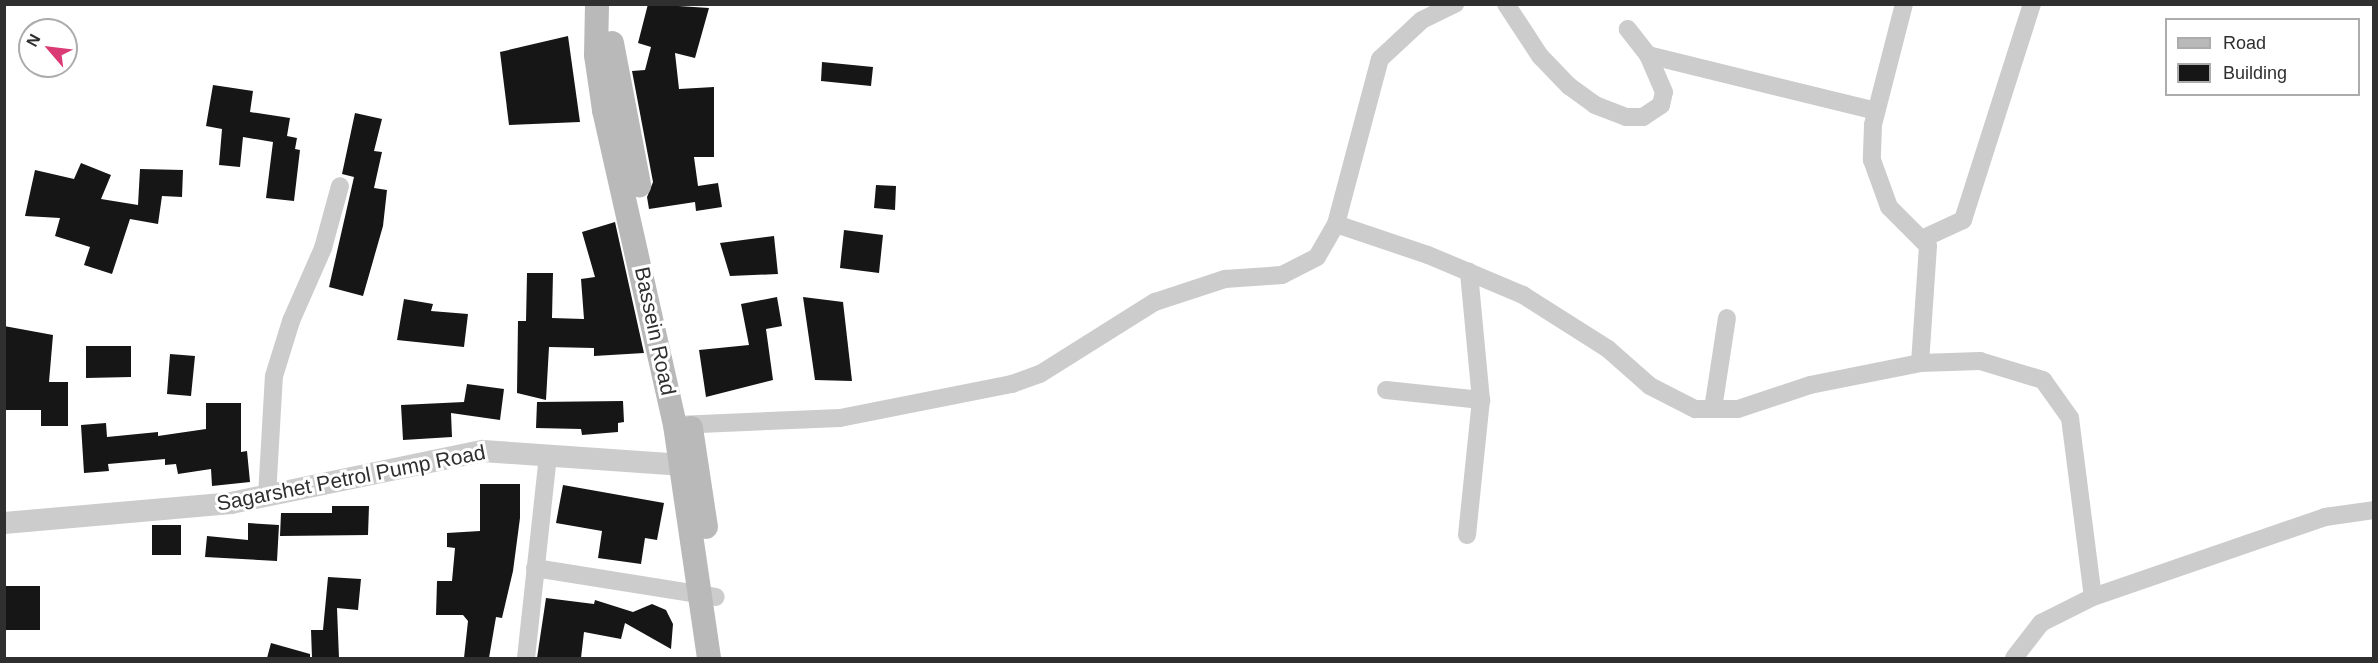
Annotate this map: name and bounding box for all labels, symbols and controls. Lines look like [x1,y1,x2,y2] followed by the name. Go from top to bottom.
[18,18,78,78] north arrow
[2165,18,2360,96] legend
[23,31,44,49] text: N
[2223,33,2266,53] text: Road
[2223,63,2287,83] text: Building
[629,264,681,398] street label: Bassein Road
[215,440,487,516] street label: Sagarshet Petrol Pump Road

